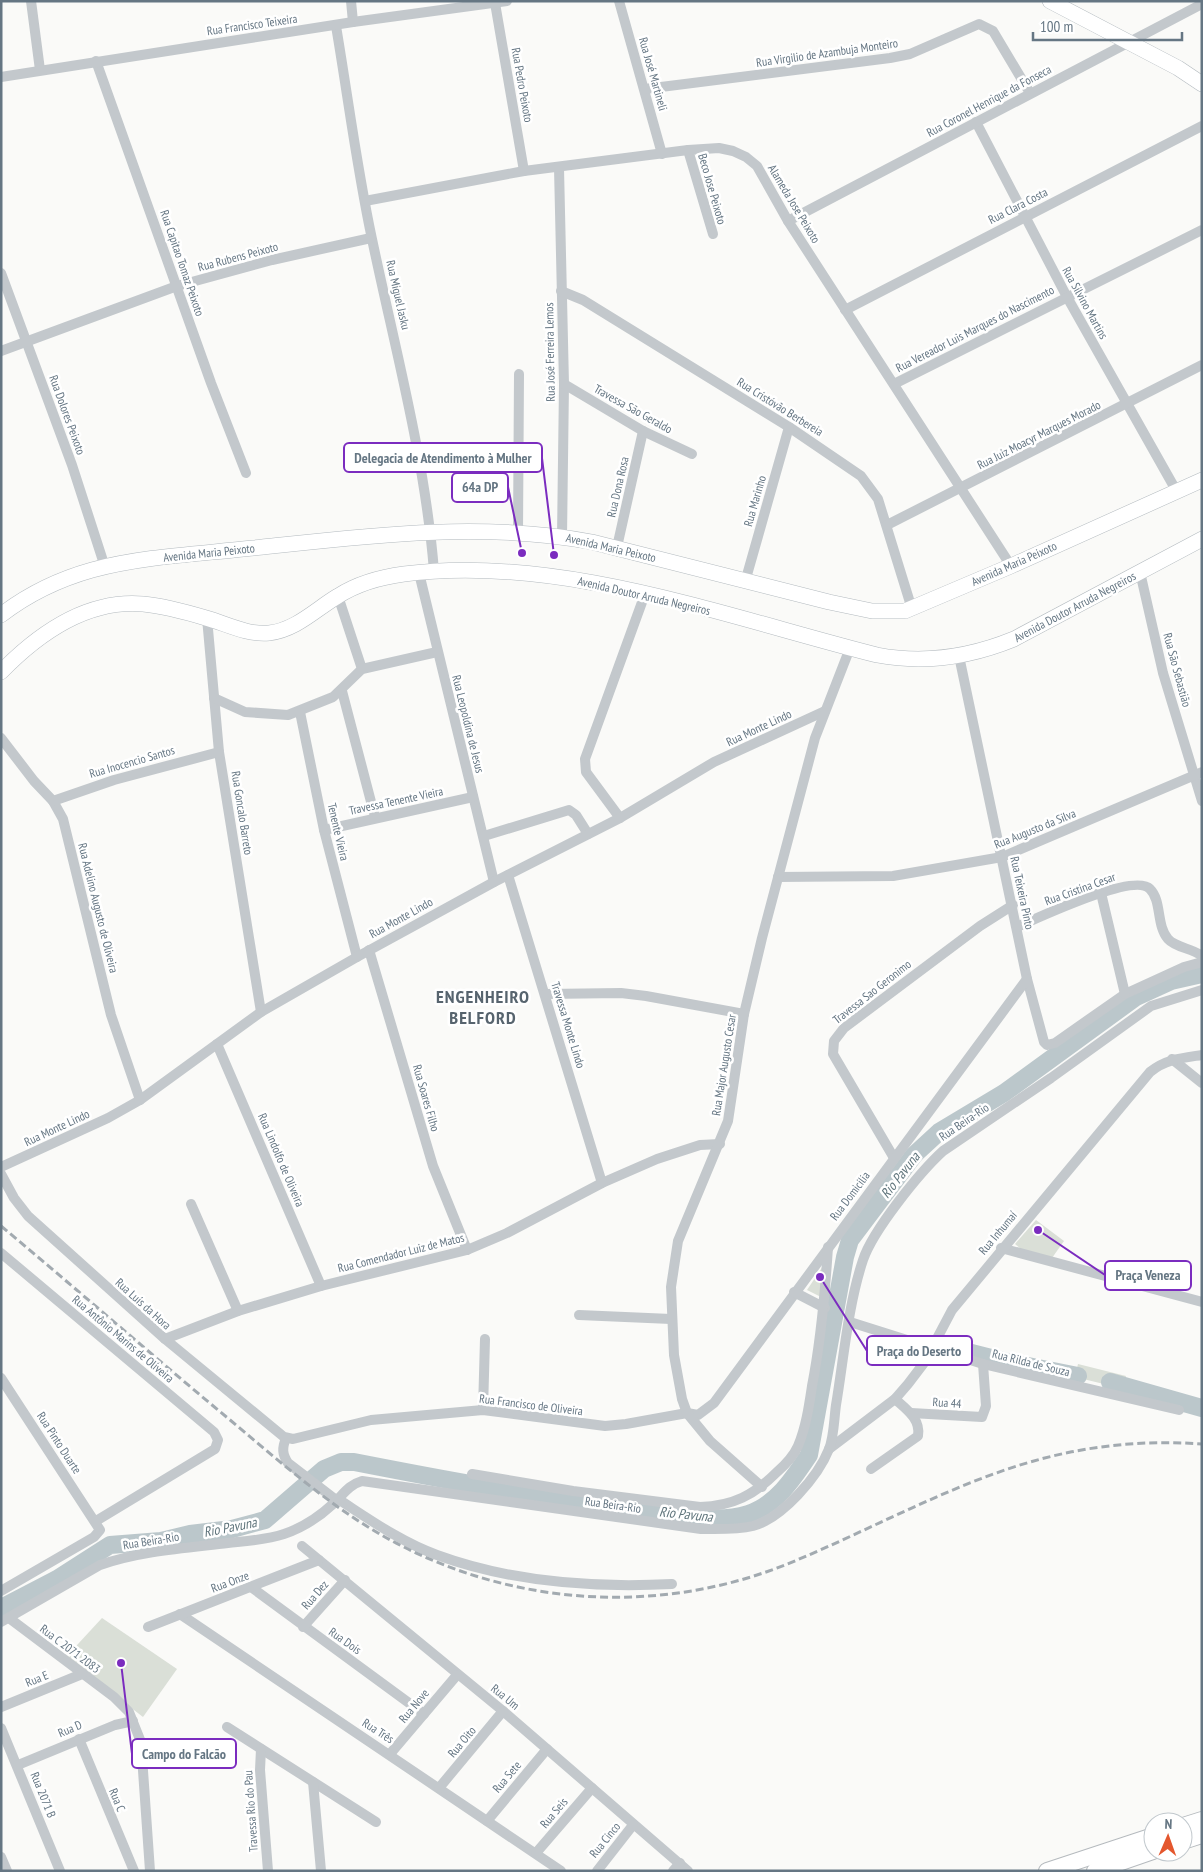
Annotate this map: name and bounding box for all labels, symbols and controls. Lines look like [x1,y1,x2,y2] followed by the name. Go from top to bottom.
[1033,10,1182,42] scale bar
[206,11,298,38] street label: Rua Francisco Teixeira
[1040,17,1073,36] text: 100 m
[755,35,899,70] street label: Rua Virgilio de Azambuja Monteiro
[636,36,671,112] street label: Rua José Martineli
[509,46,536,123] street label: Rua Pedro Peixoto
[924,61,1054,140] street label: Rua Coronel Henrique da Fonseca
[695,152,730,226] street label: Beco Jose Peixoto
[765,162,824,246] street label: Alameda Jose Peixoto
[986,184,1050,227] street label: Rua Clara Costa
[157,208,208,318] street label: Rua Capitao Tomaz Peixoto
[196,239,280,274] street label: Rua Rubens Peixoto
[383,259,414,331] street label: Rua Miguel Jasku
[1059,264,1111,342] street label: Rua Silvino Martins
[893,282,1056,375] street label: Rua Vereador Luis Marques do Nascimento
[541,302,558,402] street label: Rua José Ferreira Lemos
[46,373,89,457] street label: Rua Dolores Peixoto
[734,374,826,439] street label: Rua Cristóvão Berbereia
[591,381,675,436] street label: Travessa São Geraldo
[974,397,1103,472] street label: Rua Juiz Moacyr Marques Morado
[344,443,542,472] callout: Delegacia de Atendimento à Mulher
[354,449,533,467] text: Delegacia de Atendimento à Mulher
[603,455,632,519] street label: Rua Dona Rosa
[452,473,508,502] callout: 64a DP
[740,474,769,528] street label: Rua Marinho
[462,478,498,496] text: 64a DP
[565,530,658,565] street label: Avenida Maria Peixoto
[969,538,1059,589] street label: Avenida Maria Peixoto
[162,540,255,565] street label: Avenida Maria Peixoto
[1011,568,1138,645] street label: Avenida Doutor Arruda Negreiros
[576,573,712,618] street label: Avenida Doutor Arruda Negreiros
[1160,631,1195,709] street label: Rua São Sebastião
[449,673,488,774] street label: Rua Leopoldina de Jesus
[724,706,794,749] street label: Rua Monte Lindo
[87,742,176,781] street label: Rua Inocencio Santos
[228,770,257,856] street label: Rua Goncalo Barreto
[347,783,445,818] street label: Travessa Tenente Vieira
[325,802,352,862] street label: Tenente Vieira
[992,805,1078,852] street label: Rua Augusto da Silva
[75,841,122,974] street label: Rua Adelino Augusto de Oliveira
[1007,855,1038,931] street label: Rua Teixeira Pinto
[1042,869,1118,908] street label: Rua Cristina Cesar
[366,894,435,941] street label: Rua Monte Lindo
[829,956,914,1027] street label: Travessa Sao Geronimo
[548,980,589,1070] street label: Travessa Monte Lindo
[436,985,530,1029] district label: ENGENHEIRO BELFORD
[708,1012,739,1117] street label: Rua Major Augusto Cesar
[410,1063,443,1133] street label: Rua Soares Filho
[936,1100,991,1144] street label: Rua Beira-Rio
[22,1106,92,1149] street label: Rua Monte Lindo
[255,1111,308,1209] street label: Rua Lindolfo de Oliveira
[876,1147,924,1202] water label: Rio Pavuna
[826,1168,873,1223] street label: Rua Domicilia
[975,1208,1020,1257] street label: Rua Inhumaí
[336,1230,466,1275] street label: Rua Comendador Luiz de Matos
[1105,1261,1191,1290] callout: Praça Veneza
[1116,1266,1181,1284] text: Praça Veneza
[112,1275,174,1333] street label: Rua Luís da Hora
[69,1292,177,1386] street label: Rua Antônio Marins de Oliveira
[867,1336,972,1365] callout: Praça do Deserto
[877,1342,961,1360] text: Praça do Deserto
[991,1346,1072,1379] street label: Rua Rilda de Souza
[478,1391,584,1418] street label: Rua Francisco de Oliveira
[932,1394,963,1411] street label: Rua 44
[34,1409,85,1476] street label: Rua Pinto Duarte
[584,1493,642,1516] street label: Rua Beira-Rio
[658,1502,715,1526] water label: Rio Pavuna
[202,1513,259,1541] water label: Rio Pavuna
[122,1529,180,1552] street label: Rua Beira-Rio
[209,1567,251,1596] street label: Rua Onze
[298,1577,331,1612] street label: Rua Dez
[37,1621,103,1676] street label: Rua C 2071 2083
[326,1624,365,1657] street label: Rua Dois
[23,1667,51,1690] street label: Rua E
[488,1681,523,1713] street label: Rua Um
[395,1686,432,1726] street label: Rua Nove
[360,1715,397,1746] street label: Rua Três
[56,1717,84,1740] street label: Rua D
[444,1723,479,1760] street label: Rua Oito
[132,1739,236,1768] callout: Campo do Falcão
[142,1745,226,1763] text: Campo do Falcão
[489,1758,524,1796] street label: Rua Sete
[27,1770,60,1820] street label: Rua 2071 B
[240,1770,261,1852] street label: Travessa Rio do Pau
[106,1786,129,1814] street label: Rua C
[537,1794,571,1831] street label: Rua Seis
[1143,1812,1193,1862] north arrow
[1164,1815,1173,1833] text: N
[586,1819,623,1860] street label: Rua Cinco

